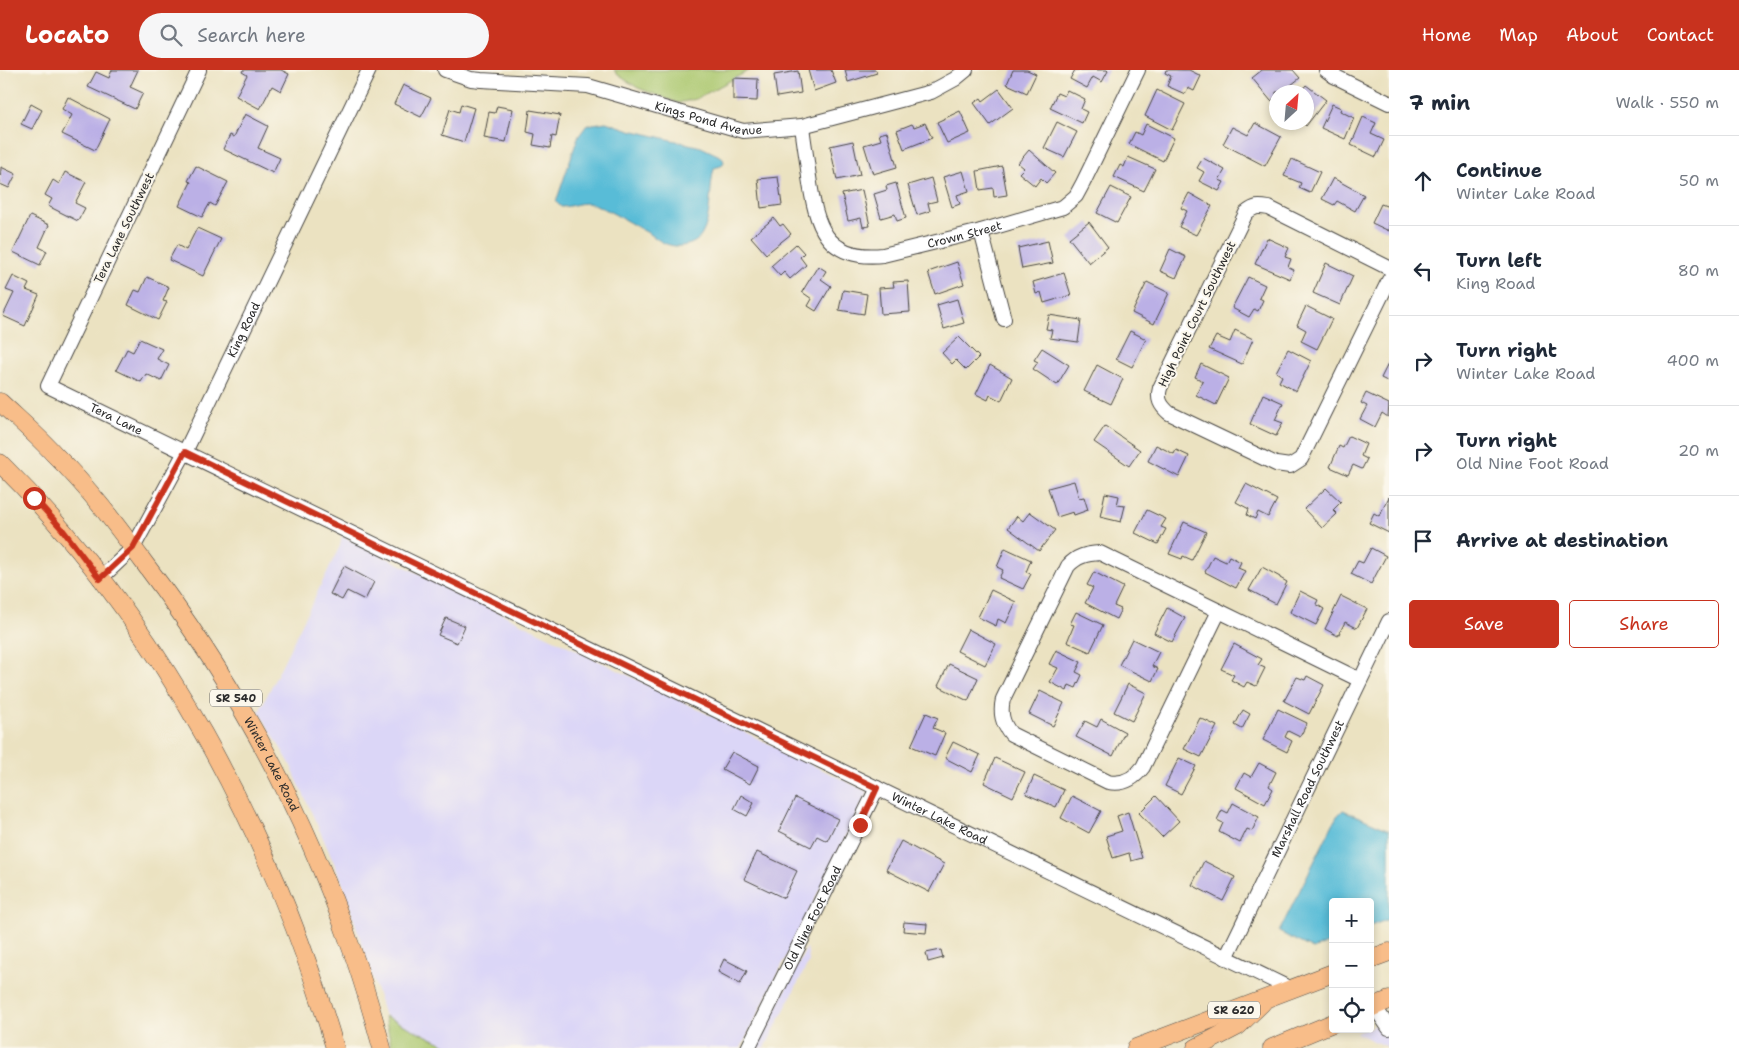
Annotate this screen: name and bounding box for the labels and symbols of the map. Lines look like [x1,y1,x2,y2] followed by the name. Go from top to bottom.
[1269,85,1314,130] north arrow
[653,98,763,139] street label: Kings Pond Avenue
[90,170,158,286] street label: Tera Lane Southwest
[926,217,1004,252] street label: Crown Street
[1155,238,1239,390] street label: High Point Court Southwest
[224,299,264,360] street label: King Road
[87,399,145,439] street label: Tera Lane
[23,487,46,510] route start
[210,690,262,706] road number: SR 540
[240,714,303,815] street label: Winter Lake Road
[1268,717,1348,860] street label: Marshall Road Southwest
[889,788,990,849] street label: Winter Lake Road
[849,814,872,837] route end
[780,863,845,973] street label: Old Nine Foot Road
[1208,1002,1260,1018] road number: SR 620

